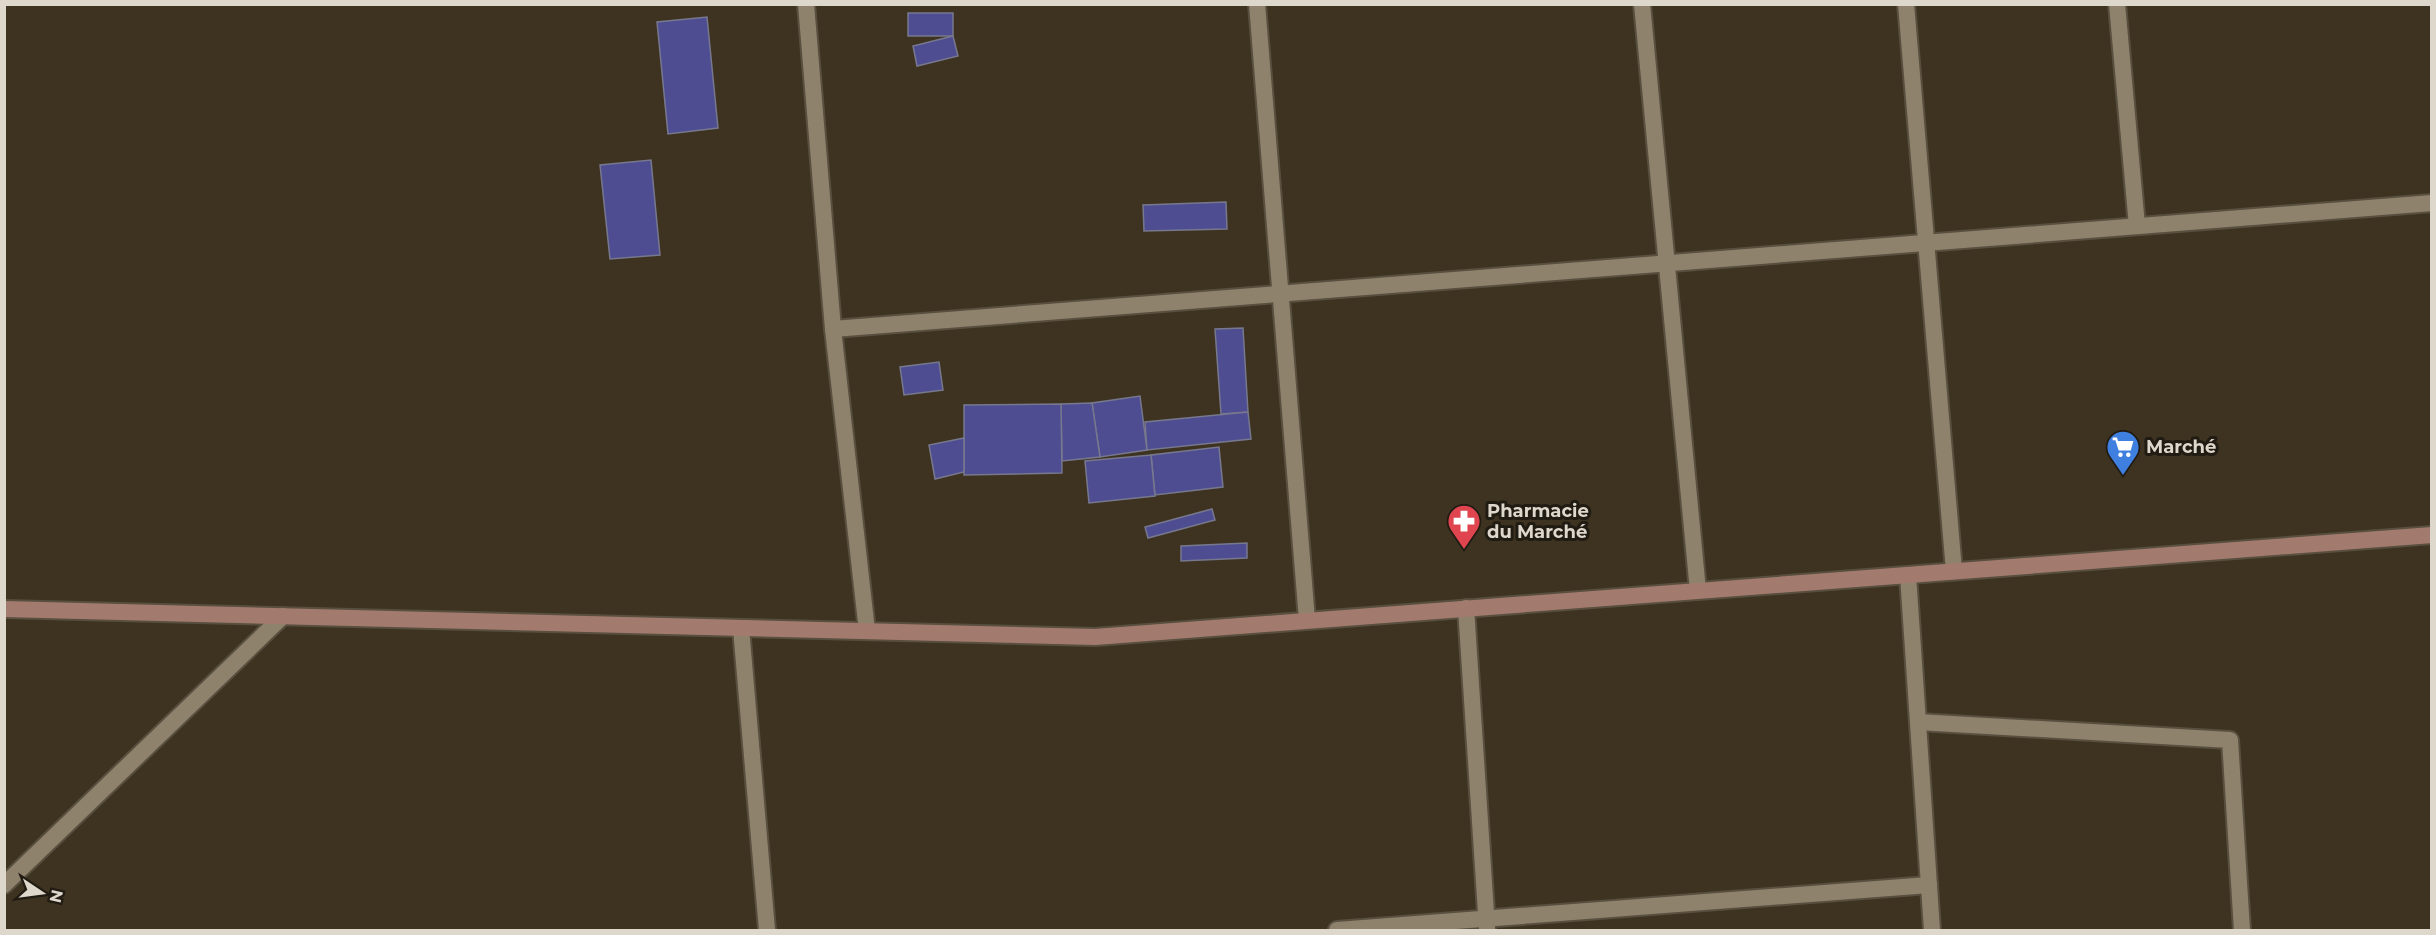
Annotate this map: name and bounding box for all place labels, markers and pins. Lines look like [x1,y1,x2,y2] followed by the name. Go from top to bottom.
[2105,429,2141,476] supermarket icon: Marché
[2146,436,2216,458] place label: Marché
[1487,500,1589,543] place label: Pharmacie du Marché
[1446,503,1482,550] pharmacy icon: Pharmacie du Marché

